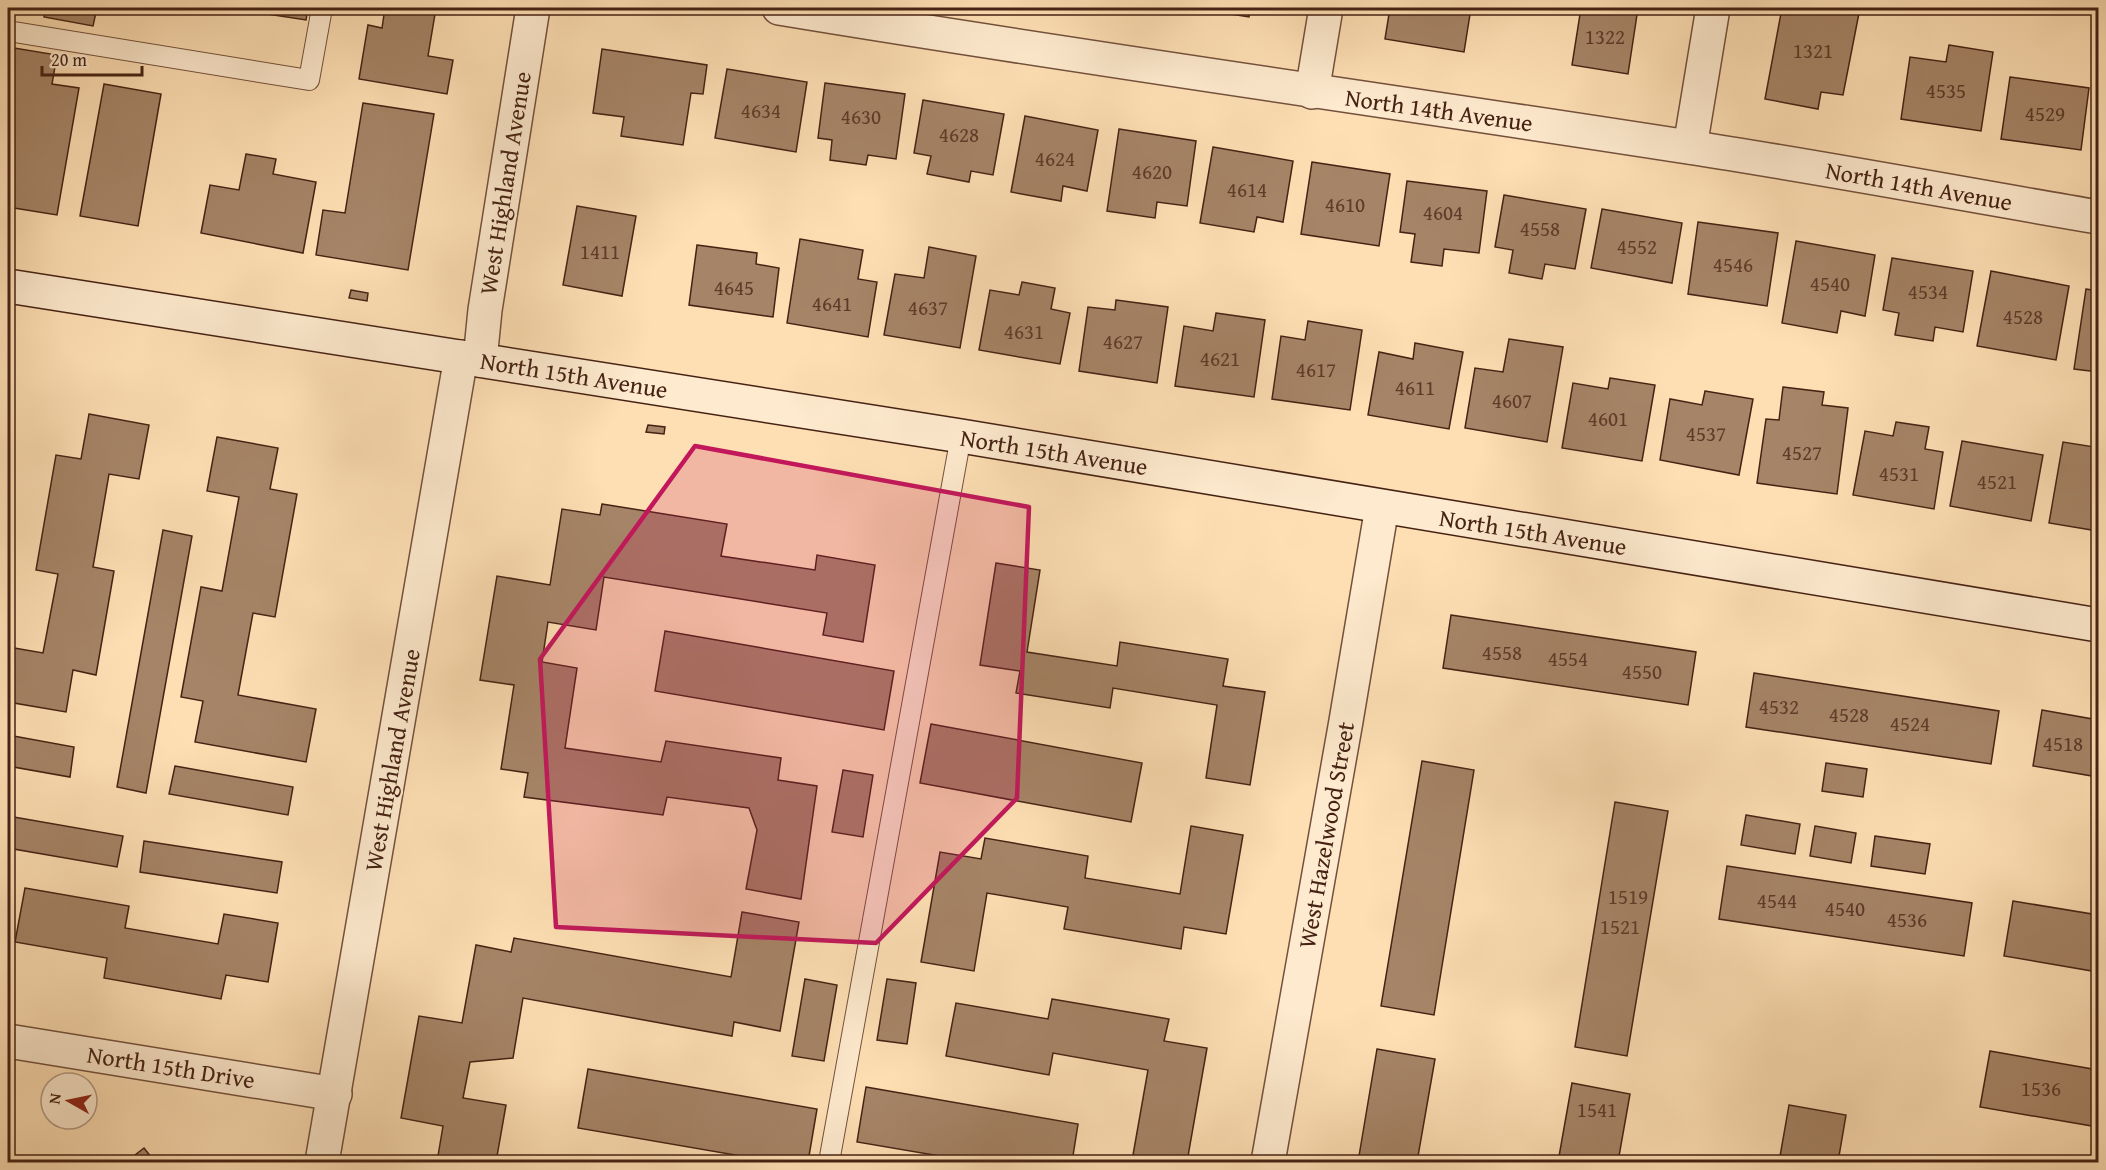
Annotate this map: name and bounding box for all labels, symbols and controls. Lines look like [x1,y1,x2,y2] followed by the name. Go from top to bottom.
[1585,21,1625,52] house number: 1322
[1793,35,1833,66] house number: 1321
[42,39,142,77] scale bar
[51,46,87,73] text: 20 m
[470,69,540,297] street label: West Highland Avenue
[1926,75,1966,106] house number: 4535
[1343,80,1535,140] street label: North 14th Avenue
[741,95,781,126] house number: 4634
[2025,98,2065,129] house number: 4529
[841,101,881,132] house number: 4630
[939,119,979,150] house number: 4628
[1035,143,1075,174] house number: 4624
[1823,152,2015,220] street label: North 14th Avenue
[1132,156,1172,187] house number: 4620
[1227,174,1267,205] house number: 4614
[1325,189,1365,220] house number: 4610
[1423,197,1463,228] house number: 4604
[1520,213,1560,244] house number: 4558
[1617,231,1657,262] house number: 4552
[580,236,620,267] house number: 1411
[1713,249,1753,280] house number: 4546
[1810,268,1850,299] house number: 4540
[714,272,754,303] house number: 4645
[1908,276,1948,307] house number: 4534
[812,288,852,319] house number: 4641
[908,292,948,323] house number: 4637
[2003,301,2043,332] house number: 4528
[1004,316,1044,347] house number: 4631
[1103,326,1143,357] house number: 4627
[478,343,670,407] street label: North 15th Avenue
[1200,343,1240,374] house number: 4621
[1296,354,1336,385] house number: 4617
[1395,372,1435,403] house number: 4611
[1492,385,1532,416] house number: 4607
[1588,403,1628,434] house number: 4601
[1686,418,1726,449] house number: 4537
[958,420,1150,484] street label: North 15th Avenue
[1782,437,1822,468] house number: 4527
[1879,458,1919,489] house number: 4531
[1977,466,2017,497] house number: 4521
[1437,500,1629,564] street label: North 15th Avenue
[1482,637,1522,668] house number: 4558
[1548,643,1588,674] house number: 4554
[355,646,429,874] street label: West Highland Avenue
[1622,656,1662,687] house number: 4550
[1759,691,1799,722] house number: 4532
[1829,699,1869,730] house number: 4528
[1890,708,1930,739] house number: 4524
[1289,718,1363,951] street label: West Hazelwood Street
[2043,728,2083,759] house number: 4518
[1608,881,1648,912] house number: 1519
[1757,885,1797,916] house number: 4544
[1825,893,1865,924] house number: 4540
[1887,904,1927,935] house number: 4536
[1600,911,1640,942] house number: 1521
[85,1036,257,1098] street label: North 15th Drive
[39,1071,99,1131] north arrow
[2021,1073,2061,1104] house number: 1536
[41,1091,67,1106] text: N
[1577,1094,1617,1125] house number: 1541

